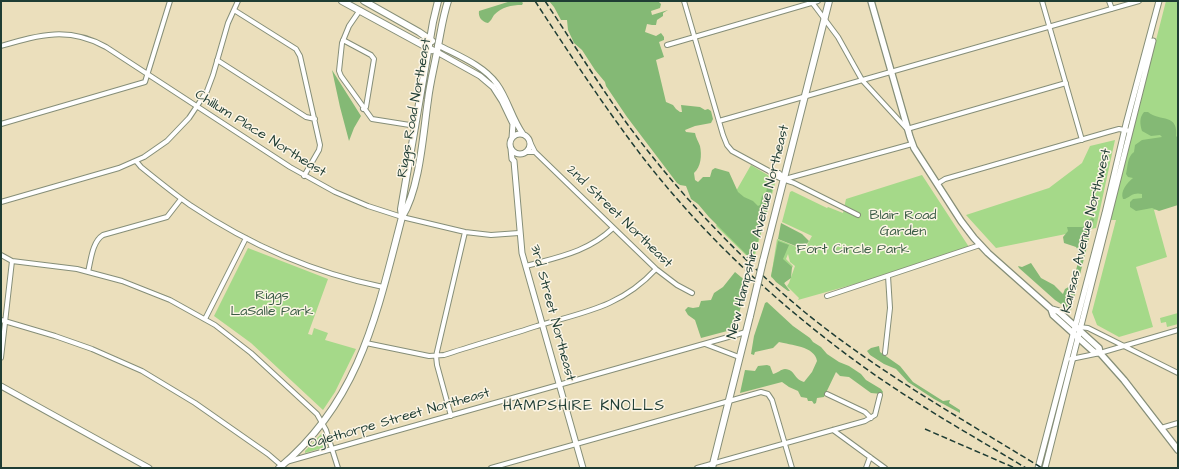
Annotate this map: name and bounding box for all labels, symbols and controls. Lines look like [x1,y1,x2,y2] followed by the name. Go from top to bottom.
[394,37,436,179] street label: Riggs Road Northeast
[191,87,329,181] street label: Chillum Place Northeast
[724,123,794,341] street label: New Hampshire Avenue Northeast
[1058,147,1116,315] street label: Kansas Avenue Northwest
[562,162,676,272] street label: 2nd Street Northeast
[870,208,936,240] park label: Blair Road Garden
[797,242,909,258] park label: Fort Circle Park
[526,243,578,383] street label: 3rd Street Northeast
[231,288,313,320] park label: Riggs LaSalle Park
[306,385,492,453] street label: Oglethorpe Street Northeast
[503,398,665,416] district label: HAMPSHIRE KNOLLS

